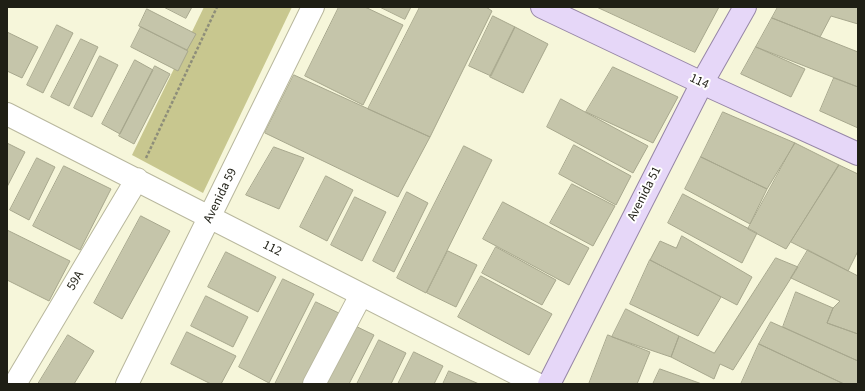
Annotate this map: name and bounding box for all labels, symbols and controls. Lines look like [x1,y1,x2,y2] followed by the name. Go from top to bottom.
[687,71,711,93] street label: 114
[625,164,665,224] street label: Avenida 51
[201,166,241,226] street label: Avenida 59
[260,238,284,260] street label: 112
[64,268,88,294] street label: 59A

